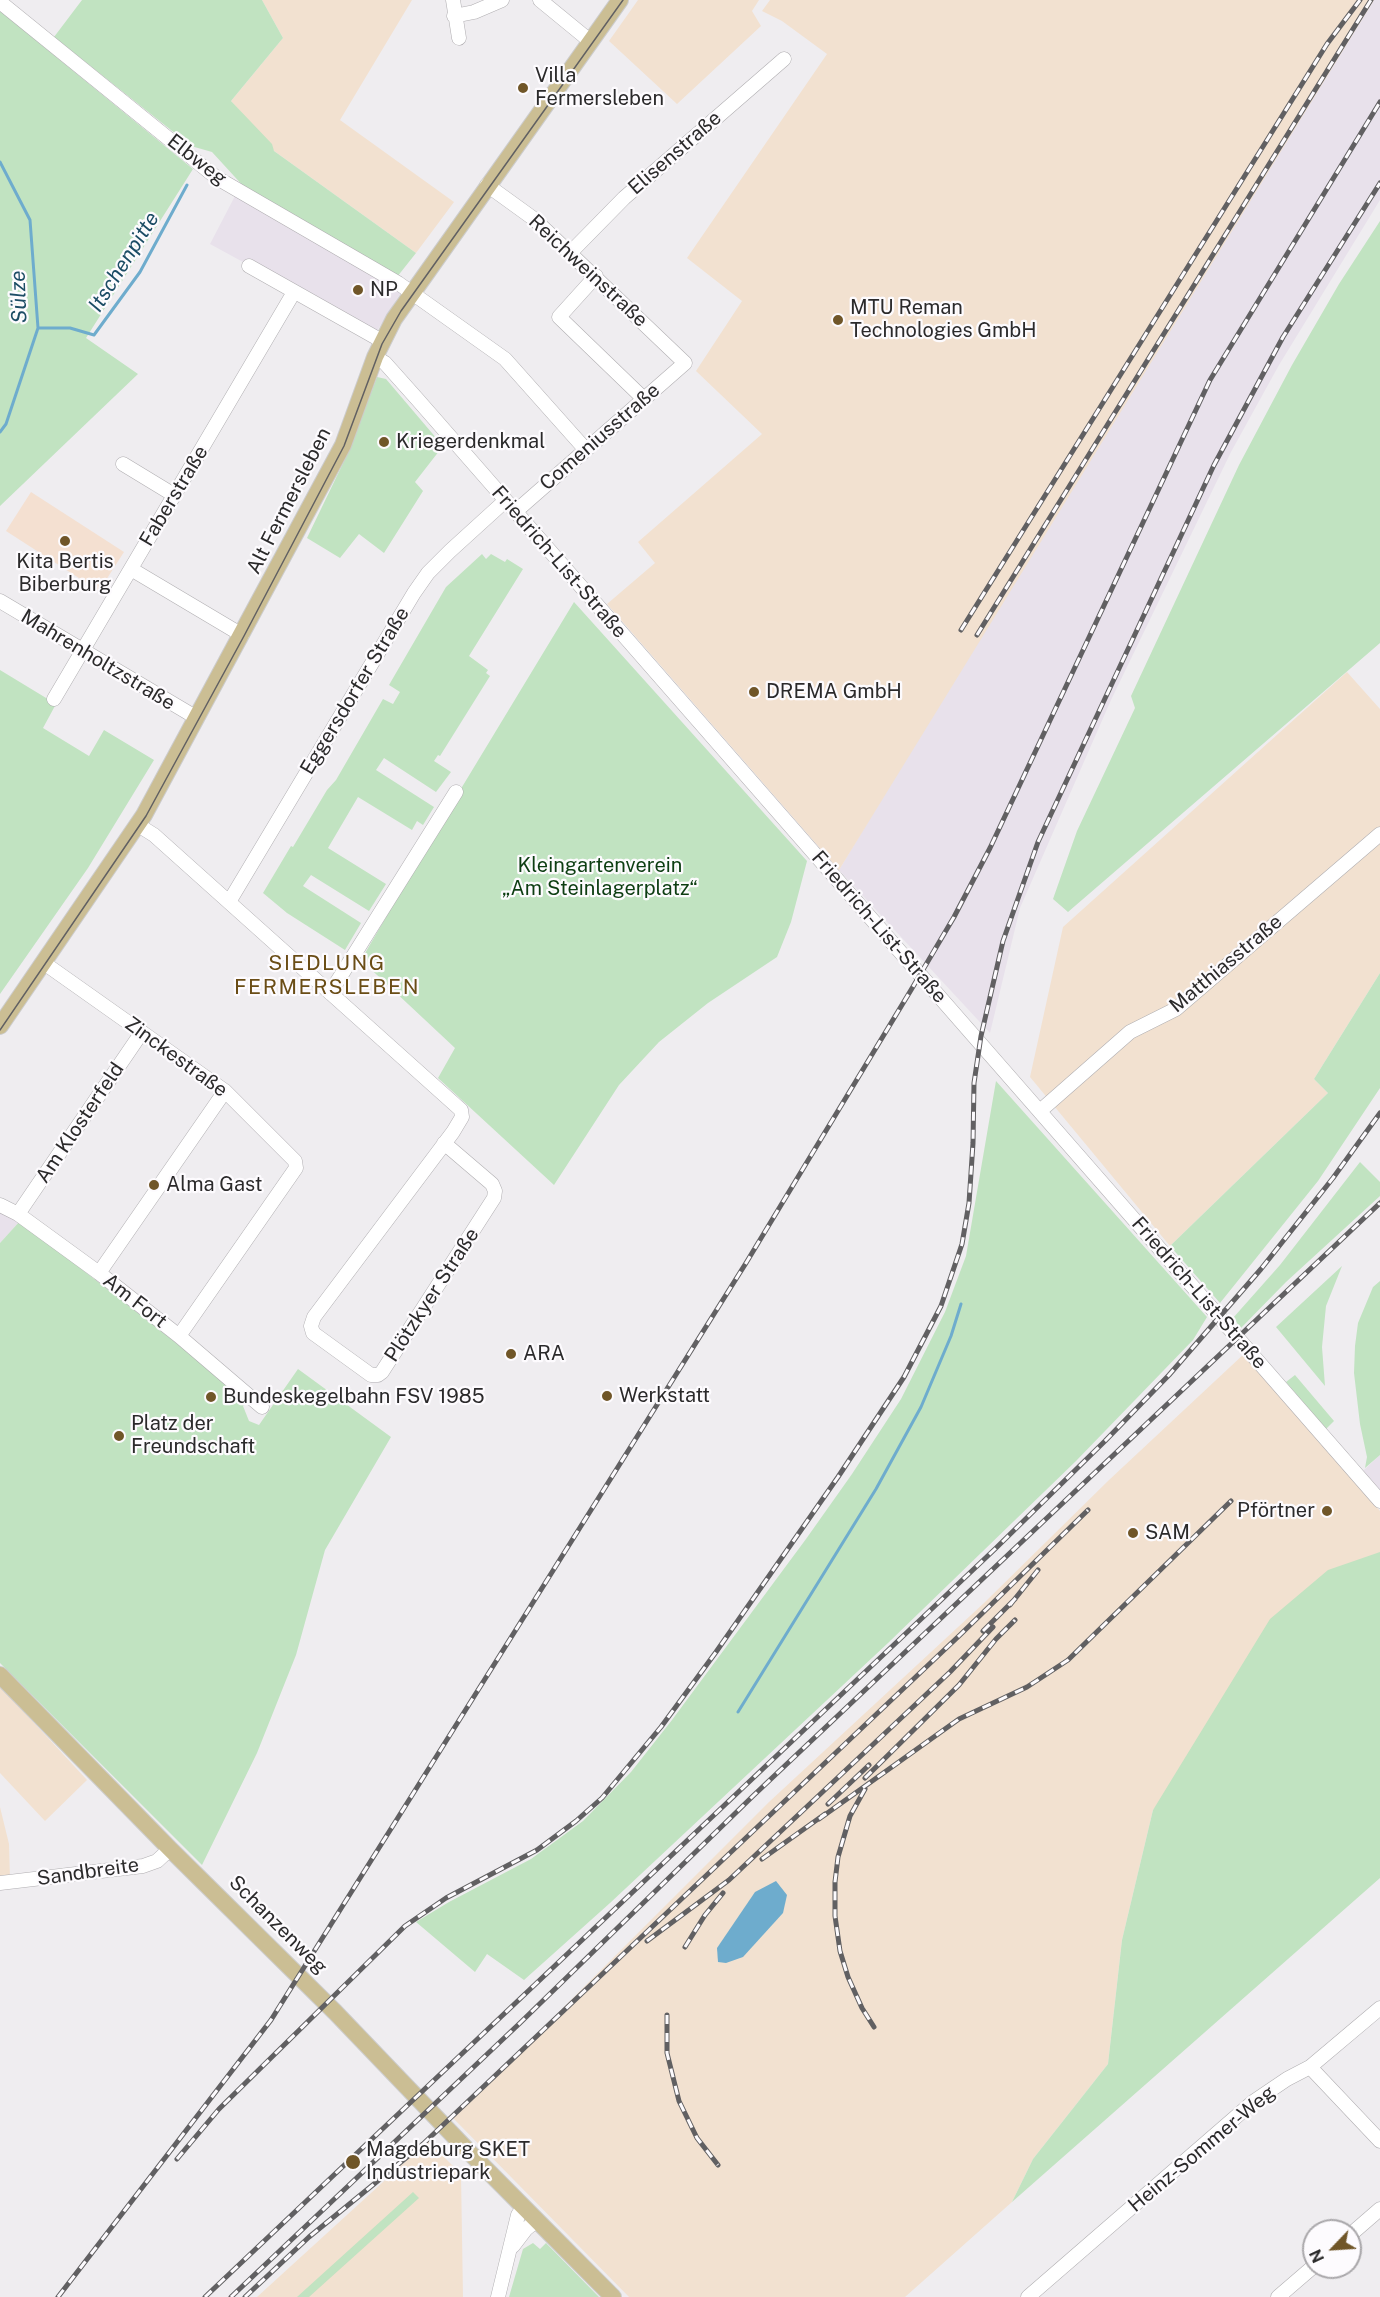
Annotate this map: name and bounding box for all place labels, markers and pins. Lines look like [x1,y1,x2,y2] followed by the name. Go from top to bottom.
[535,64,664,111] place label: Villa Fermersleben
[516,81,530,95] marker: Villa Fermersleben
[370,278,398,302] place label: NP
[351,283,365,297] marker: NP
[850,296,1036,343] place label: MTU Reman Technologies GmbH
[831,313,845,327] marker: MTU Reman Technologies GmbH
[396,430,545,454] place label: Kriegerdenkmal
[377,435,391,449] marker: Kriegerdenkmal
[58,534,72,548] marker: Kita Bertis Biberburg
[16,550,114,597] place label: Kita Bertis Biberburg
[766,680,902,704] place label: DREMA GmbH
[747,685,761,699] marker: DREMA GmbH
[166,1173,263,1197] place label: Alma Gast
[147,1178,161,1192] marker: Alma Gast
[523,1342,565,1366] place label: ARA
[504,1347,518,1361] marker: ARA
[619,1384,710,1408] place label: Werkstatt
[223,1385,484,1409] place label: Bundeskegelbahn FSV 1985
[600,1389,614,1403] marker: Werkstatt
[204,1390,218,1404] marker: Bundeskegelbahn FSV 1985
[131,1412,255,1459] place label: Platz der Freundschaft
[112,1429,126,1443] marker: Platz der Freundschaft
[1237,1499,1315,1523] place label: Pförtner
[1320,1504,1334,1518] marker: Pförtner
[1145,1521,1190,1545] place label: SAM
[1126,1526,1140,1540] marker: SAM
[366,2138,530,2185] place label: Magdeburg SKET Industriepark
[344,2153,362,2171] marker: Magdeburg SKET Industriepark

